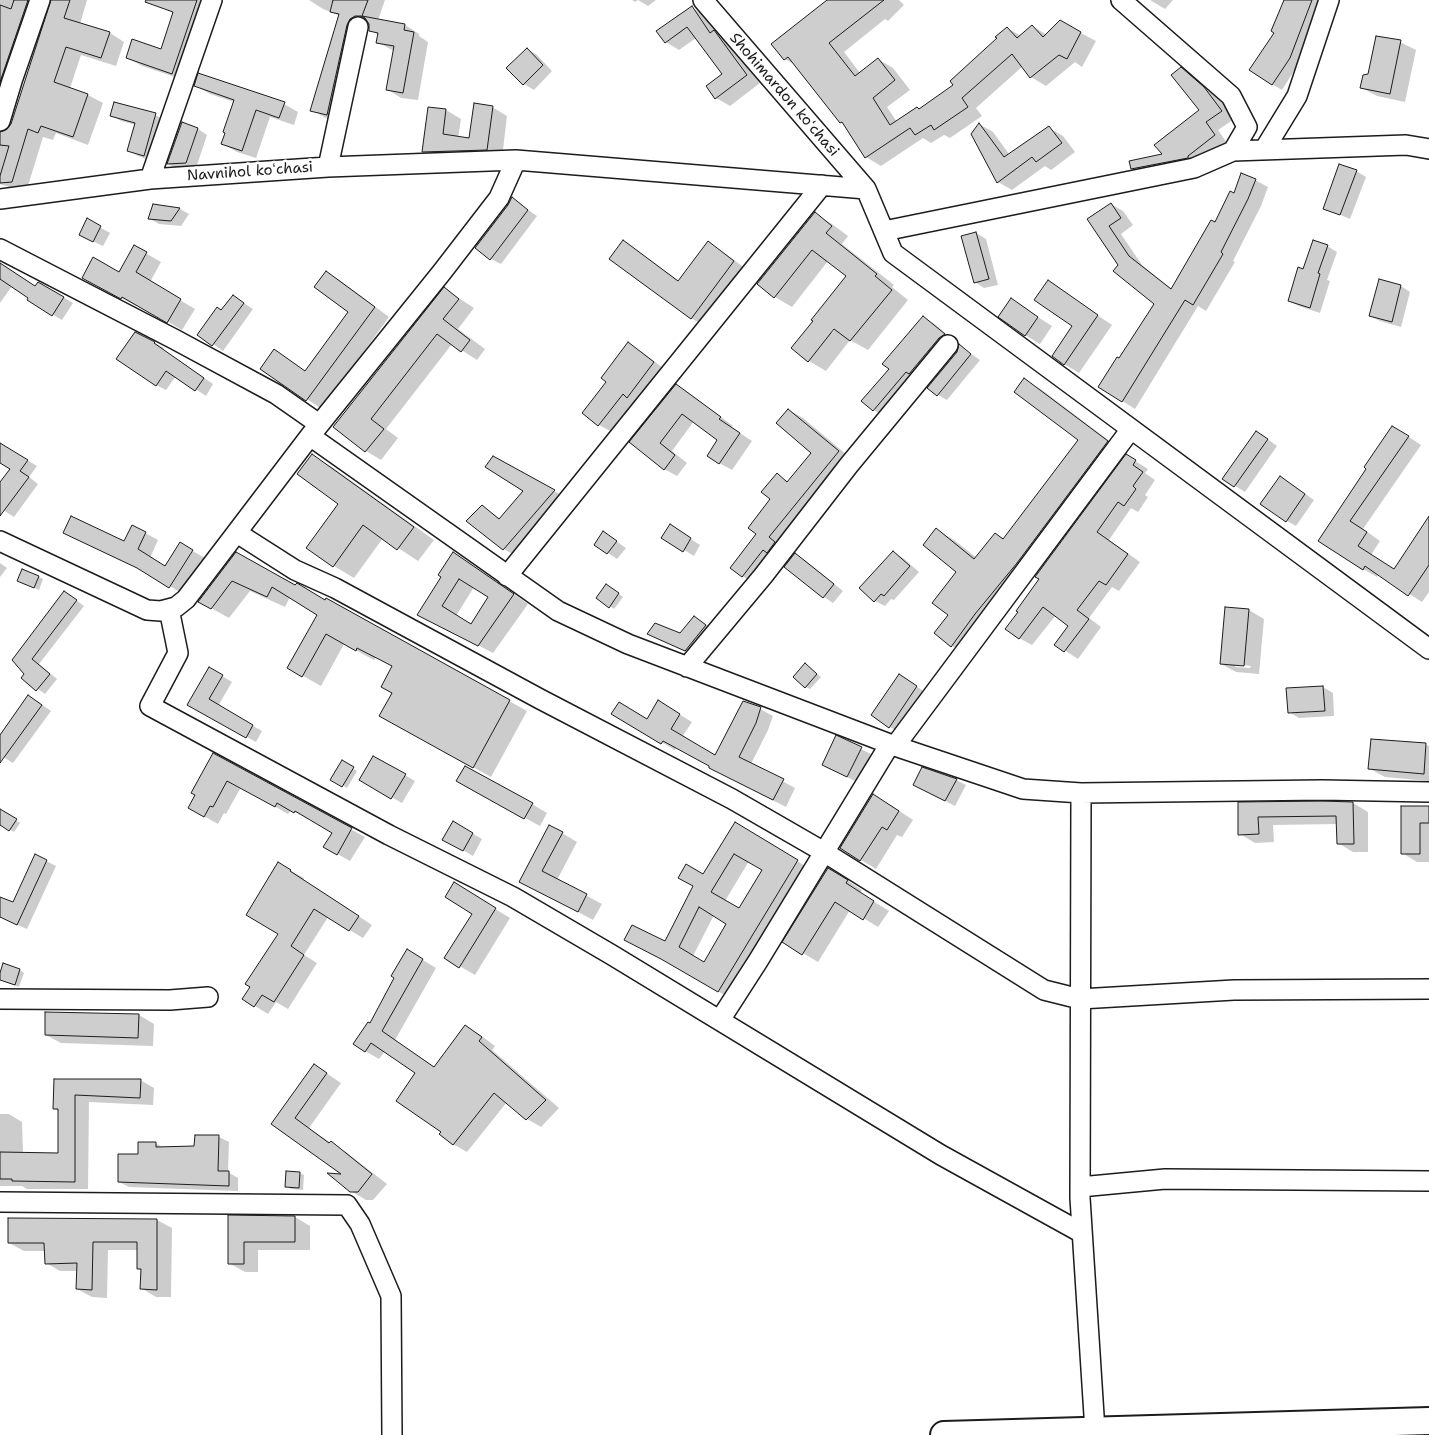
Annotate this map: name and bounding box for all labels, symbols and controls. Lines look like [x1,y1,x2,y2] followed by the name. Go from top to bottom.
[725,29,843,161] street label: Shohimardon koʻchasi
[186,159,314,185] street label: Navnihol koʻchasi

